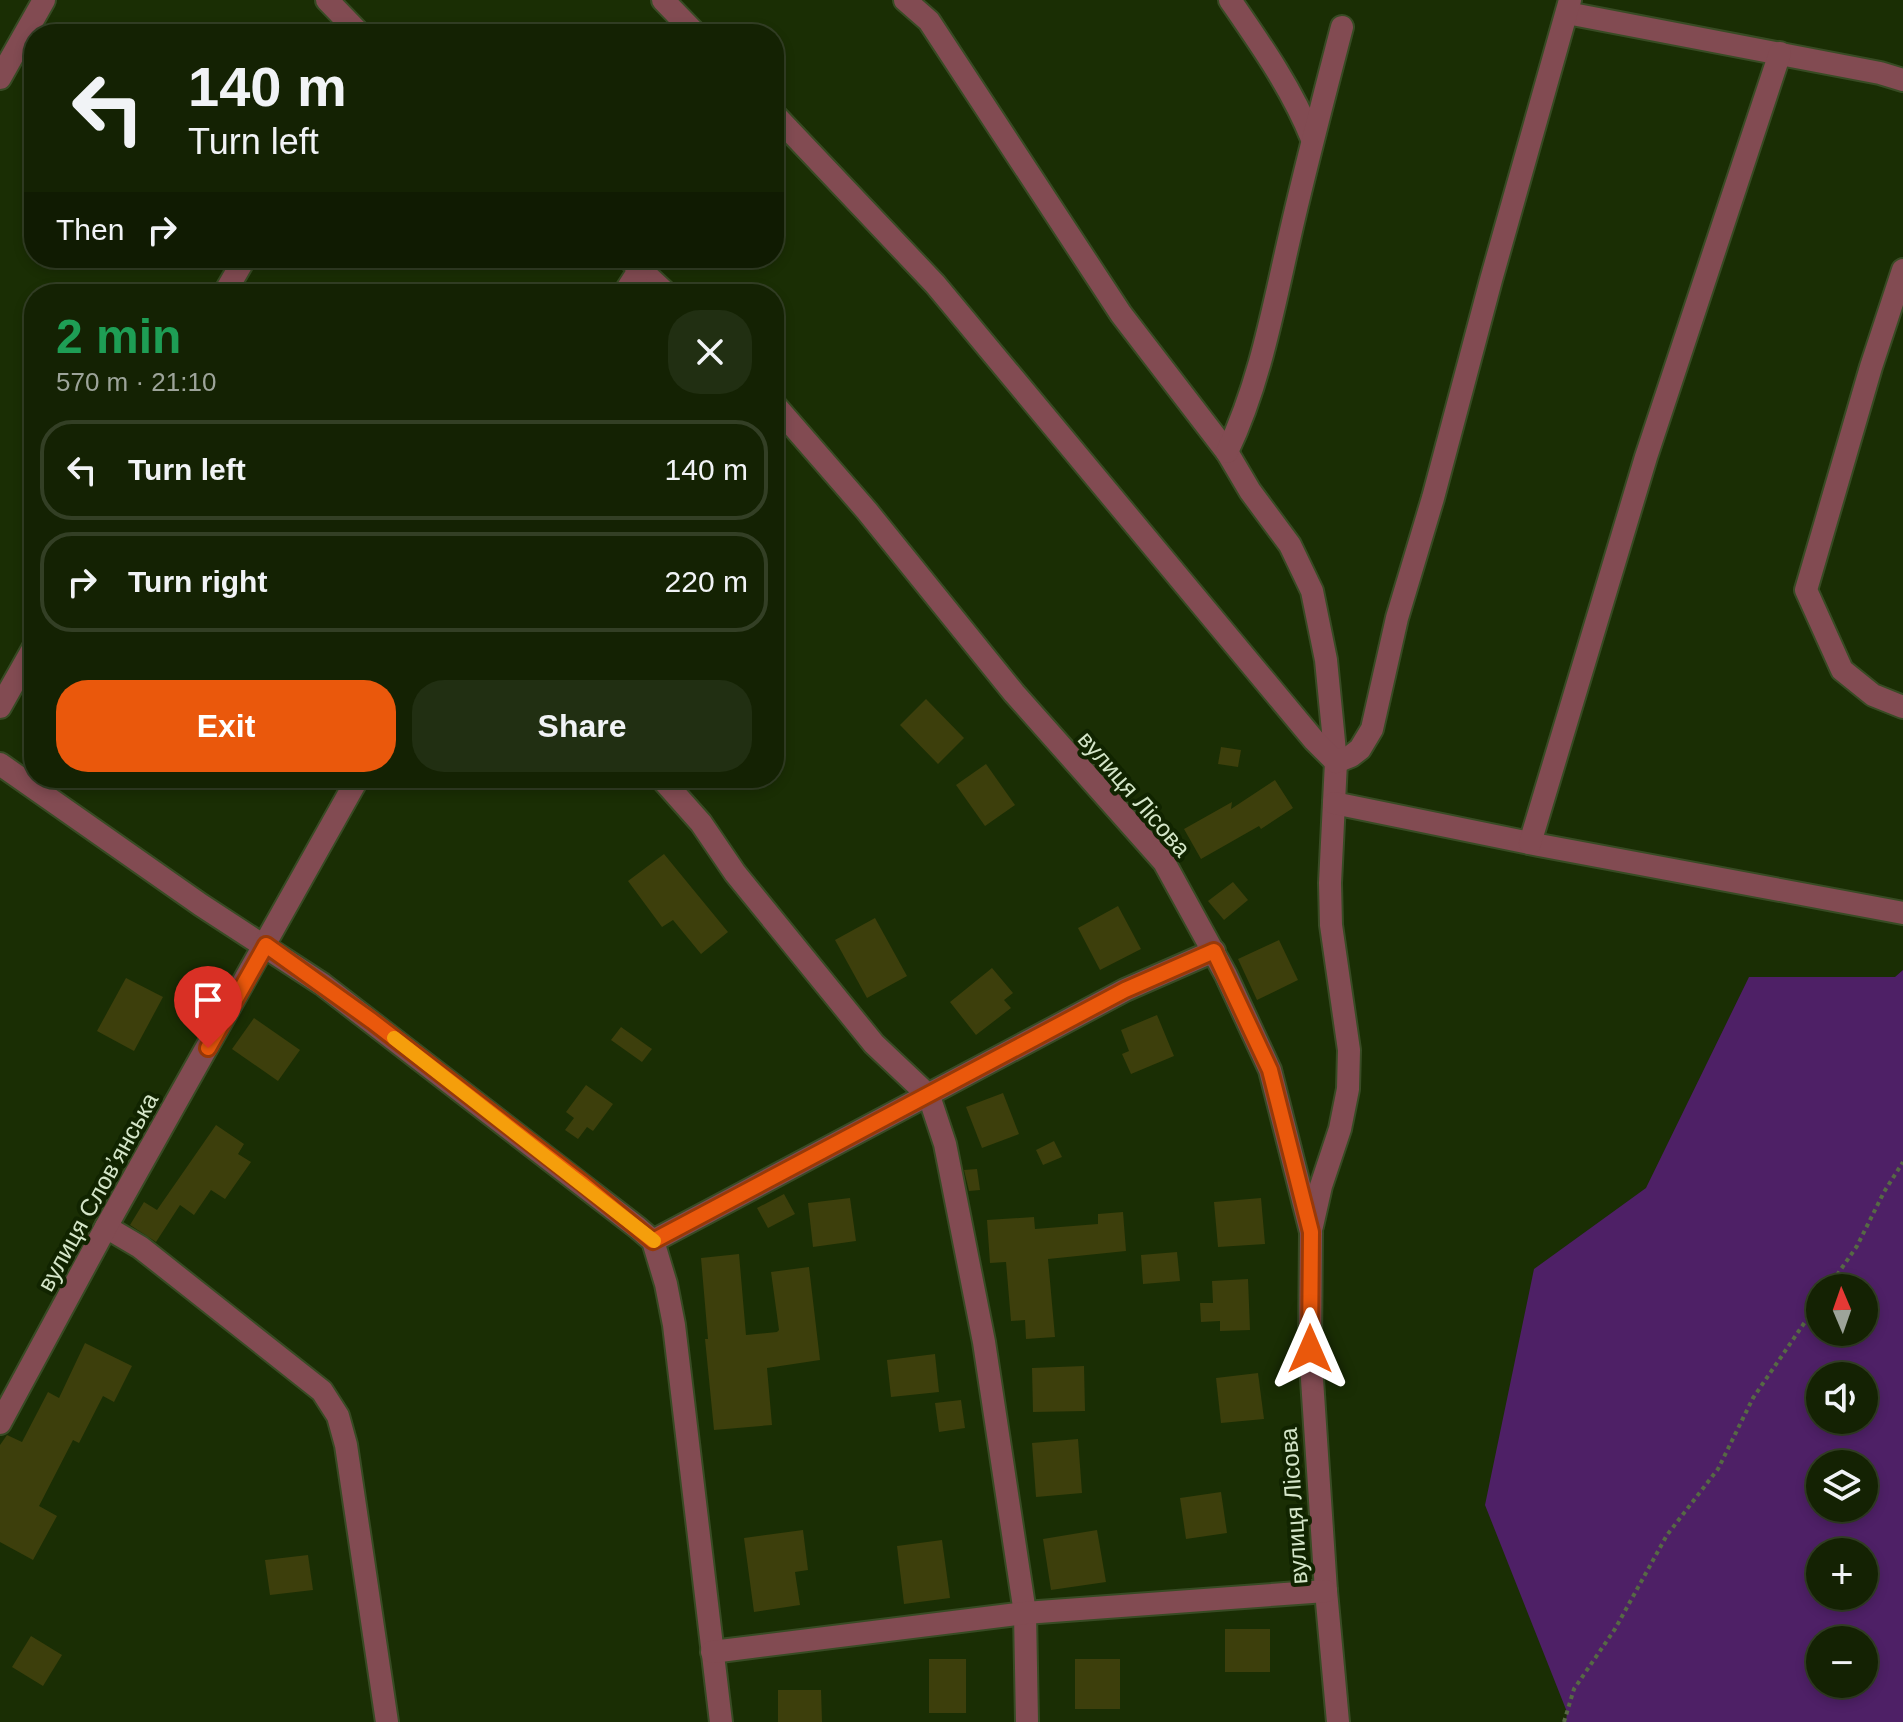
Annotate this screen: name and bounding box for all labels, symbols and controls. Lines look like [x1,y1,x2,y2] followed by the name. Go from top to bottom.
[188,55,347,118] text: 140 m
[56,56,160,160] icon: left
[188,121,319,162] text: Turn left
[140,208,184,252] icon: right
[56,213,124,246] text: Then
[56,310,181,363] text: 2 min
[668,310,752,394] button: close
[56,367,216,397] text: 570 m · 21:10
[60,448,104,492] icon: left
[128,453,246,486] text: Turn left
[665,453,748,486] text: 140 m
[60,560,104,604] icon: right
[128,565,267,598] text: Turn right
[665,565,748,598] text: 220 m
[56,680,396,772] button: Exit
[412,680,752,772] button: Share
[1073,726,1197,862] street label: вулиця Лісова
[174,966,242,1048] pin
[186,978,230,1022] icon: arrive
[32,1087,164,1296] street label: вулиця Словʼянська
[1806,1274,1878,1346] north arrow
[1806,1274,1878,1698] map controls
[1268,1307,1352,1391] position arrow
[1806,1362,1878,1434] button: sound
[1275,1426,1312,1585] street label: вулиця Лісова
[1806,1450,1878,1522] button: layers
[1806,1538,1878,1610] button: +
[1806,1626,1878,1698] button: −

